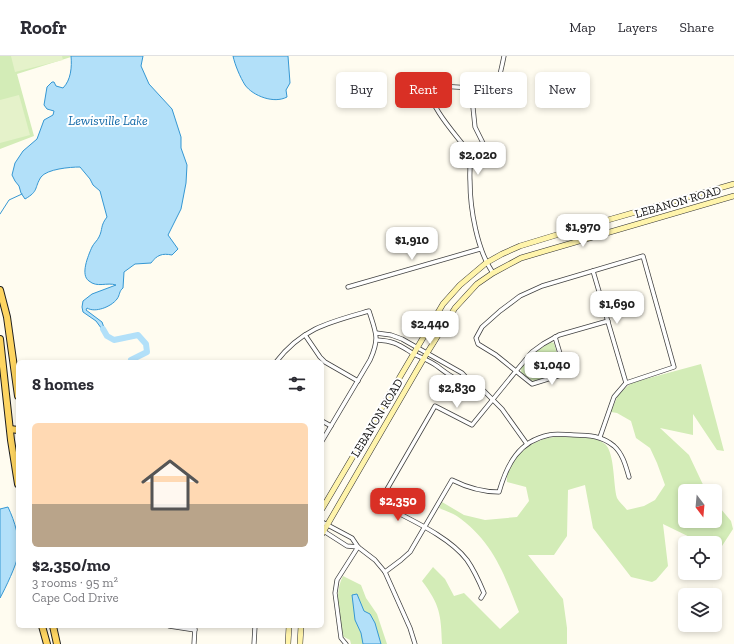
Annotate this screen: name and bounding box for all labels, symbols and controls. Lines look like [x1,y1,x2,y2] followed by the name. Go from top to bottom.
[20,16,67,39] text: Roofr
[569,19,596,36] text: Map
[618,19,657,36] text: Layers
[679,19,714,36] text: Share
[336,72,387,108] chip: Buy
[395,72,452,108] chip: Rent
[460,72,527,108] chip: Filters
[535,72,590,108] chip: New
[68,113,148,128] water label: Lewisville Lake
[445,142,511,176] pin: $2,020
[459,147,497,162] text: $2,020
[633,183,723,221] street label: LEBANON ROAD
[550,214,616,248] pin: $1,970
[565,219,601,234] text: $1,970
[379,227,445,261] pin: $1,910
[395,232,429,247] text: $1,910
[584,291,650,325] pin: $1,690
[599,296,635,311] text: $1,690
[397,311,463,345] pin: $2,440
[411,316,449,331] text: $2,440
[519,352,585,386] pin: $1,040
[534,357,570,372] text: $1,040
[286,373,308,395] icon: filters
[32,374,94,394] text: 8 homes
[424,375,490,409] pin: $2,830
[348,376,406,460] street label: LEBANON ROAD
[438,380,476,395] text: $2,830
[134,449,206,521] icon: home
[678,484,722,528] north arrow
[678,484,722,632] map controls
[365,488,431,522] pin: $2,350
[379,493,417,508] text: $2,350
[678,536,722,580] button: locate
[32,555,111,575] text: $2,350/mo
[32,575,118,590] text: 3 rooms · 95 m²
[678,588,722,632] button: layers
[32,590,119,605] text: Cape Cod Drive

